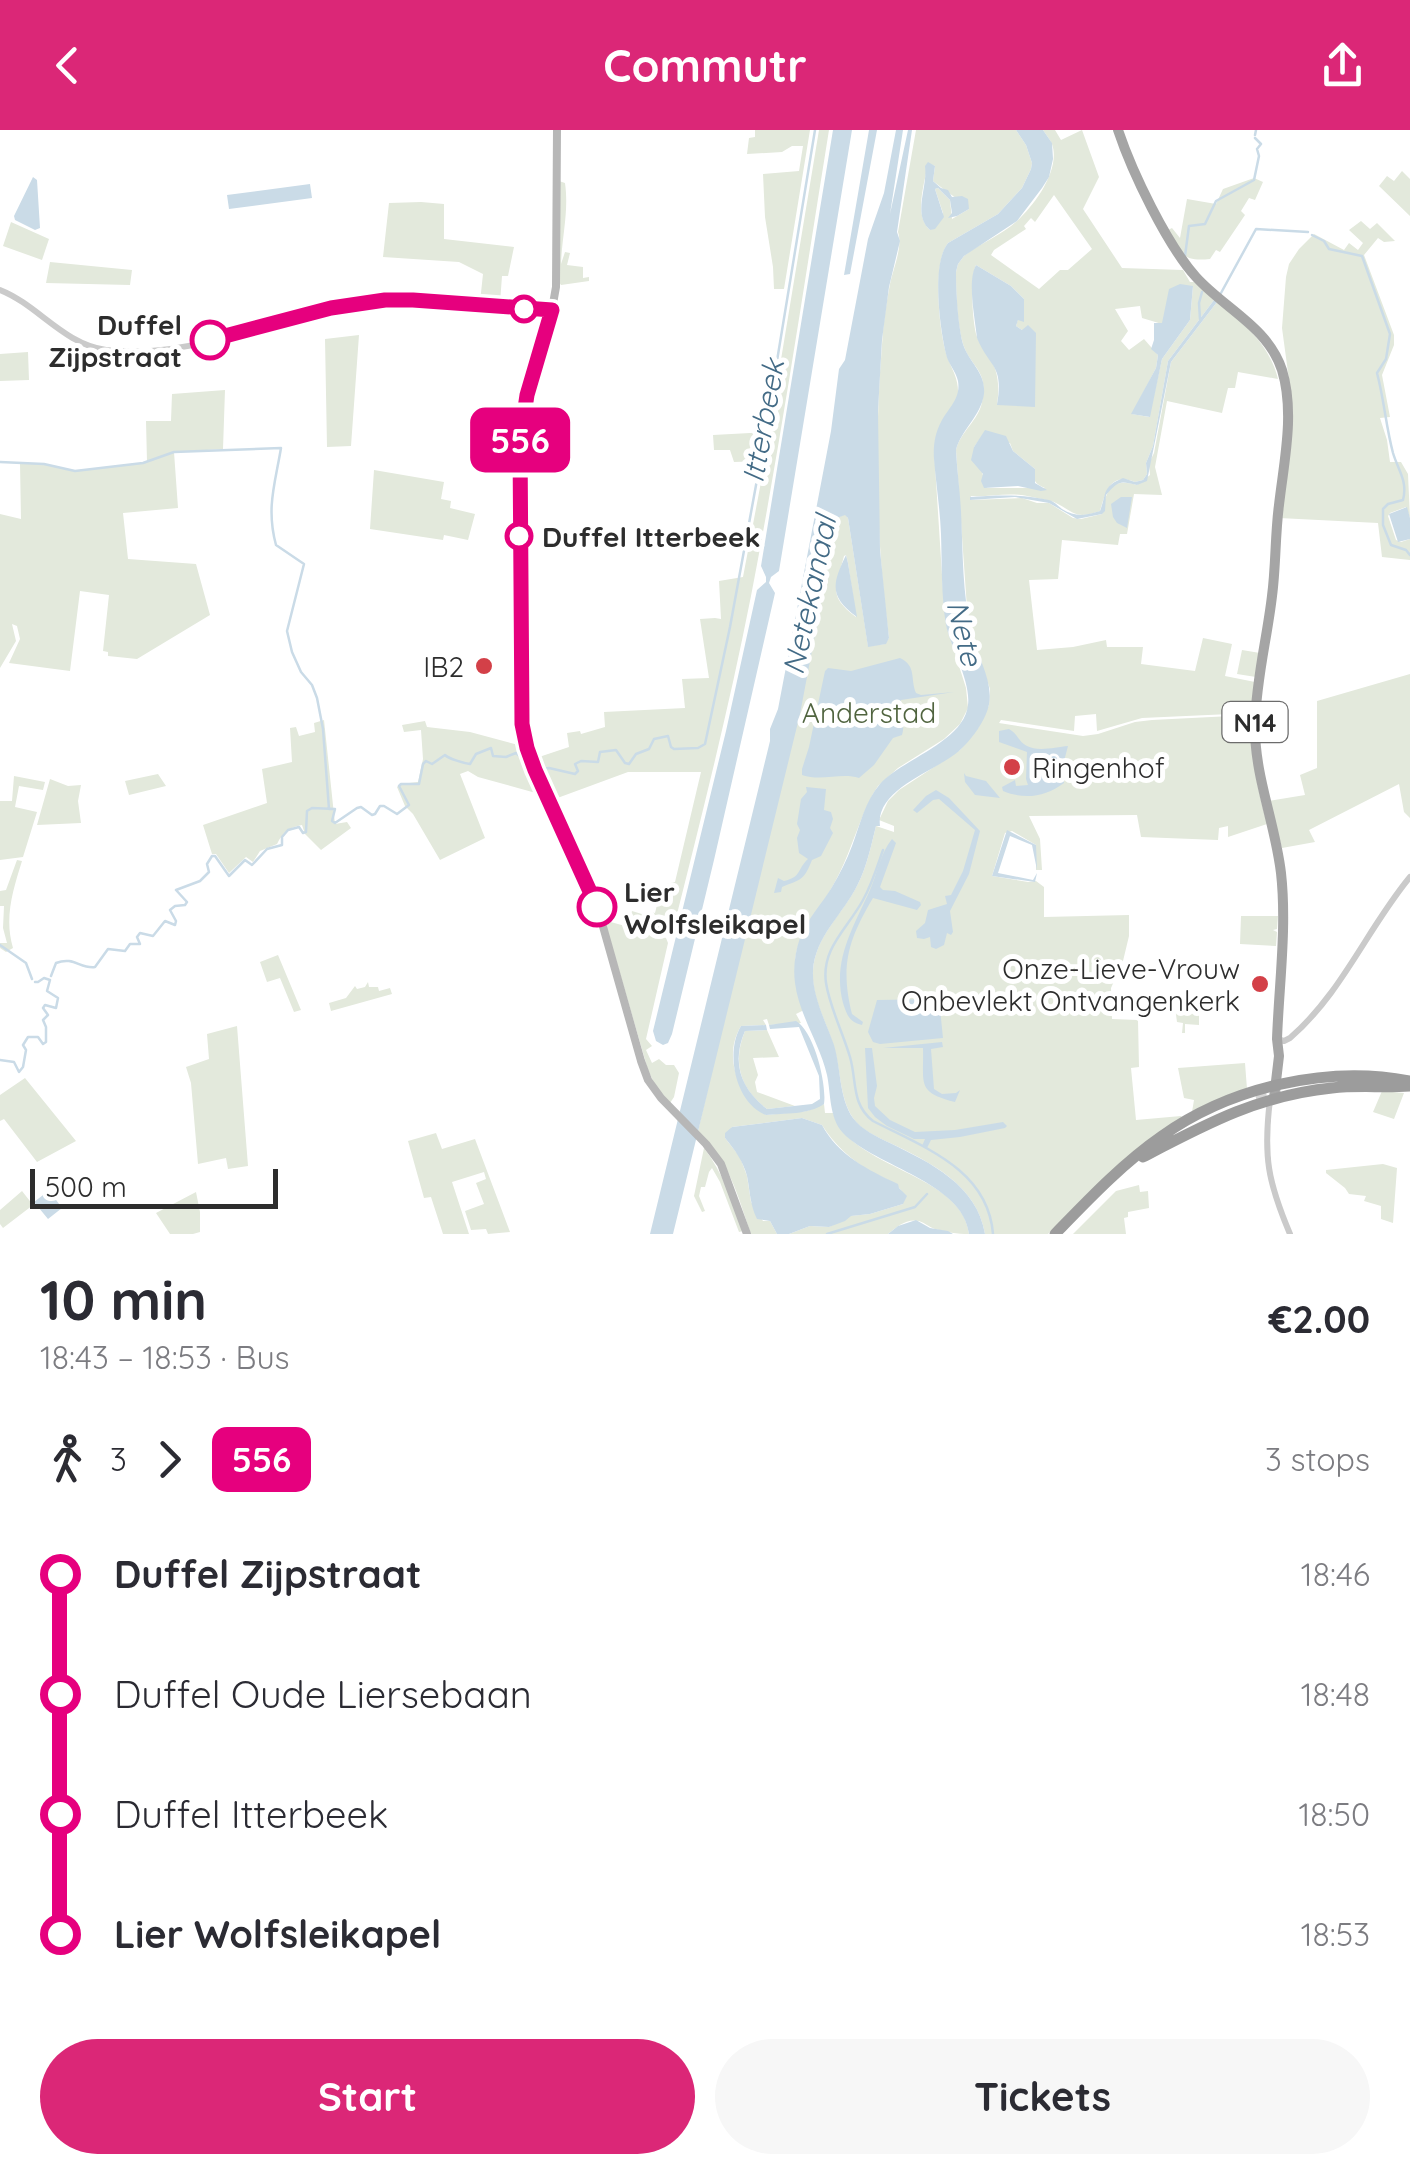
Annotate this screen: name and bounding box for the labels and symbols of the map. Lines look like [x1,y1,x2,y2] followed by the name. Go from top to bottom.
[511,296,537,322] unlabelled marker
[48,307,182,374] place label: Duffel Zijpstraat
[191,321,229,359] marker: Duffel Zijpstraat
[733,354,793,486] water label: Itterbeek
[462,408,578,472] line badge: 556
[774,509,845,678] water label: Netekanaal
[542,519,761,554] place label: Duffel Itterbeek
[506,523,532,549] marker: Duffel Itterbeek
[939,596,992,671] water label: Nete
[423,649,464,684] place label: IB2
[473,655,495,677] marker: IB2
[802,695,936,730] park label: Anderstad
[1222,702,1288,742] road number: N14
[1032,750,1165,785] place label: Ringenhof
[1001,756,1023,778] marker: Ringenhof
[624,874,806,941] place label: Lier Wolfsleikapel
[578,888,616,926] marker: Lier Wolfsleikapel
[901,951,1240,1018] place label: Onze-Lieve-Vrouw Onbevlekt Ontvangenkerk
[1249,973,1271,995] marker: Onze-Lieve-Vrouw Onbevlekt Ontvangenkerk
[30,1164,278,1208] scale bar

